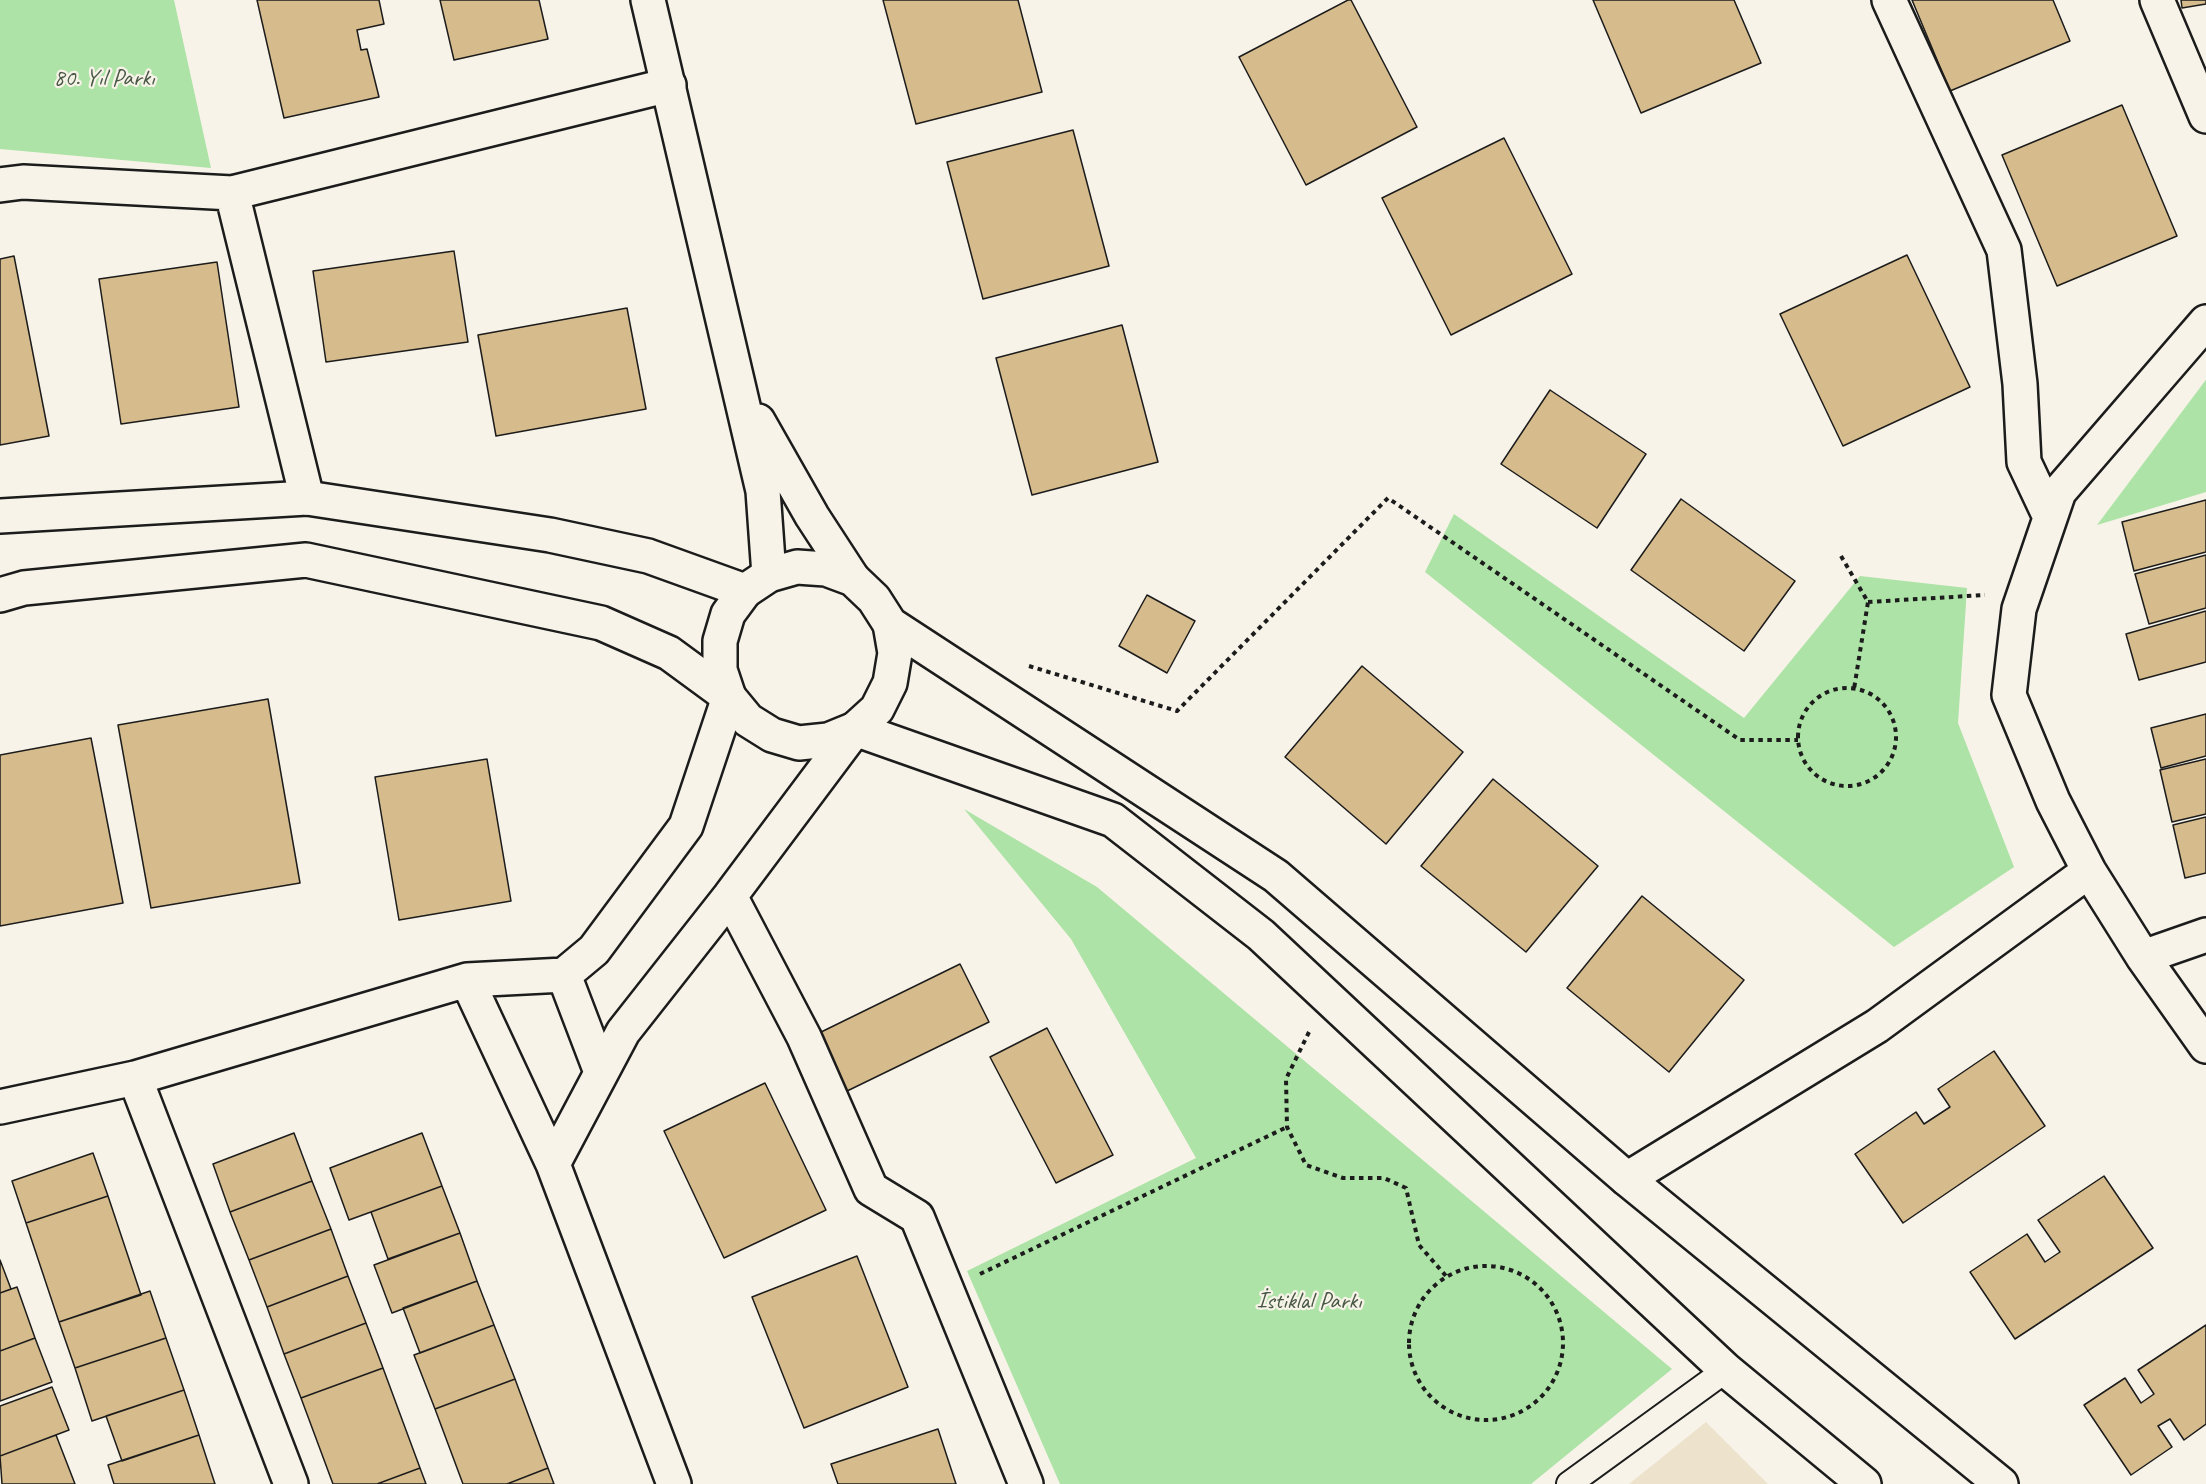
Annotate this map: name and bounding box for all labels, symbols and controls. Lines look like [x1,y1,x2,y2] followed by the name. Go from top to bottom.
[53,65,155,93] park label: 80. Yıl Parkı
[1256,1288,1362,1316] park label: İstiklal Parkı

